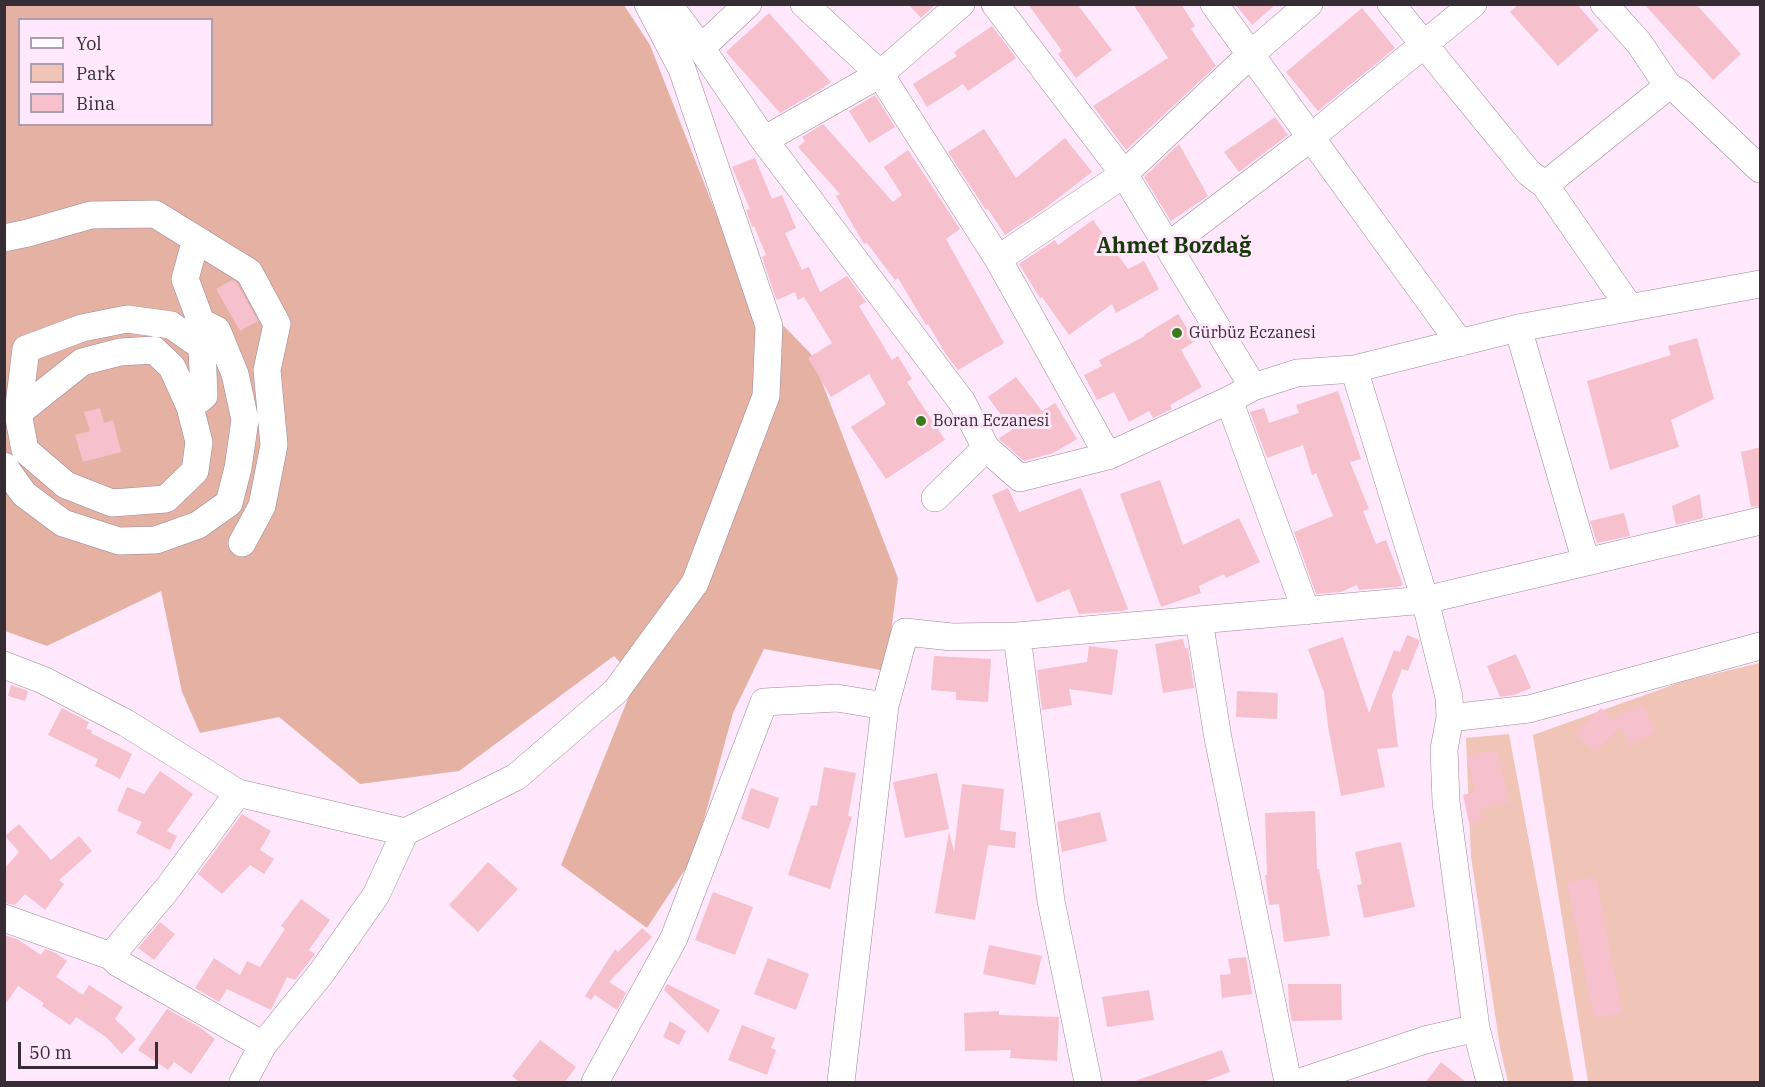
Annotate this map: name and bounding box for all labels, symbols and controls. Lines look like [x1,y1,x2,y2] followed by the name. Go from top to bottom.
[18,18,213,126] legend
[76,32,102,55] text: Yol
[76,62,115,85] text: Park
[76,92,115,115] text: Bina
[1096,234,1252,260] district label: Ahmet Bozdağ
[1189,323,1316,343] place label: Gürbüz Eczanesi
[1170,326,1184,340] marker: Gürbüz Eczanesi
[933,411,1049,431] place label: Boran Eczanesi
[914,414,928,428] marker: Boran Eczanesi
[21,1030,160,1068] scale bar
[29,1041,72,1064] text: 50 m

